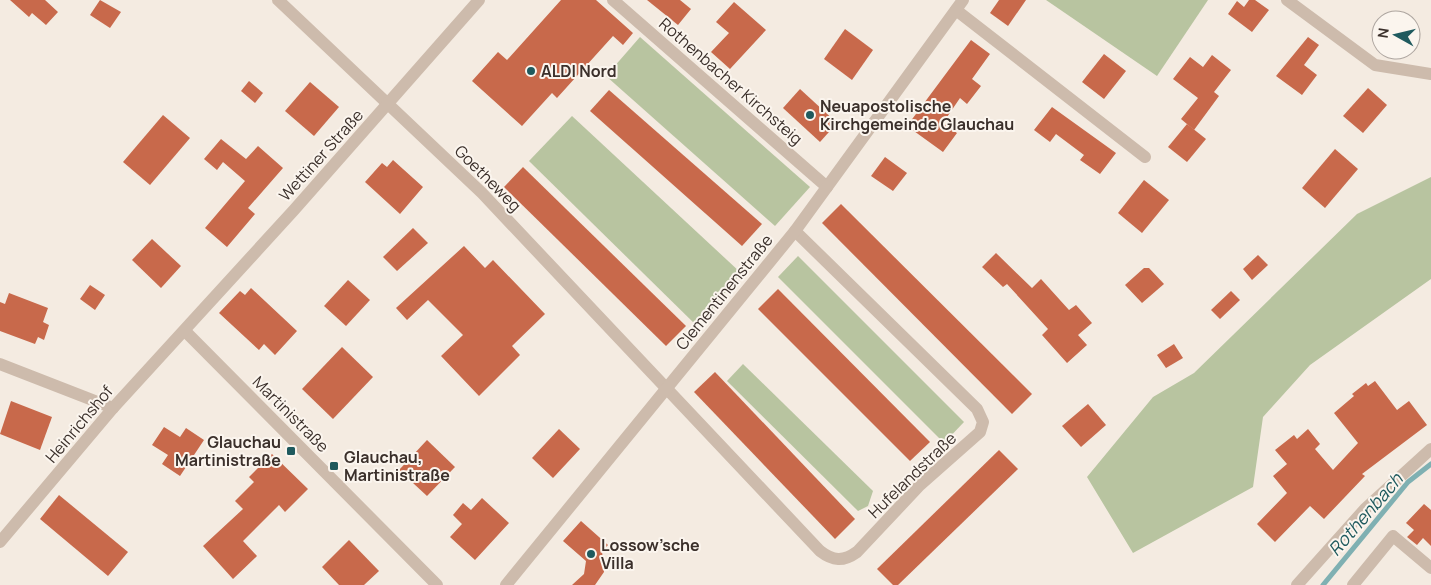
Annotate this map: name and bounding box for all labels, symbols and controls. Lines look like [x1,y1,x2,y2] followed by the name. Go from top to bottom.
[1371,10,1421,60] north arrow
[655,13,807,149] street label: Rothenbacher Kirchsteig
[1373,27,1393,39] text: N
[541,60,617,82] place label: ALDI Nord
[525,65,537,77] marker: ALDI Nord
[820,95,1014,135] place label: Neuapostolische Kirchgemeinde Glauchau
[274,104,368,206] street label: Wettiner Straße
[804,109,816,121] marker: Neuapostolische Kirchgemeinde Glauchau
[450,140,526,216] street label: Goetheweg
[671,230,777,354] street label: Clementinenstraße
[248,371,334,457] street label: Martinistraße
[40,381,118,467] street label: Heinrichshof
[863,427,961,523] street label: Hufelandstraße
[175,431,281,471] place label: Glauchau Martinistraße
[285,445,297,457] marker: Glauchau Martinistraße
[344,446,450,486] place label: Glauchau, Martinistraße
[328,460,340,472] marker: Glauchau, Martinistraße
[1322,467,1408,560] water label: Rothenbach
[601,534,700,574] place label: Lossow’sche Villa
[585,548,597,560] marker: Lossow’sche Villa

